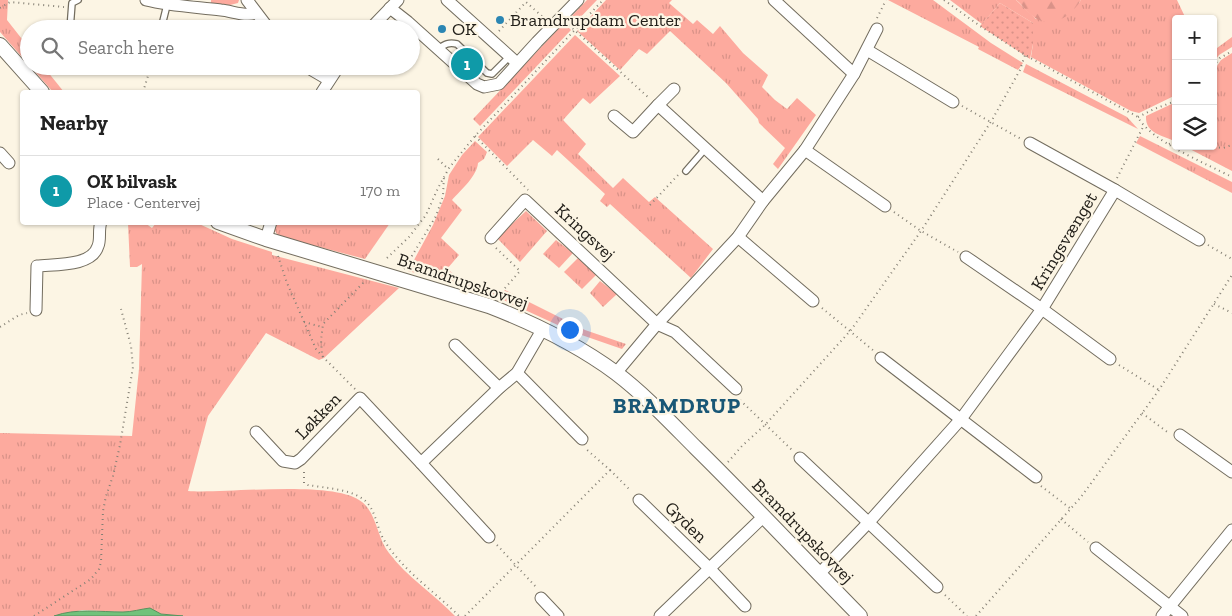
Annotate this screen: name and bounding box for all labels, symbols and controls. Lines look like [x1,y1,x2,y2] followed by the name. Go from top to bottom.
[510,9,681,31] place label: Bramdrupdam Center
[494,14,506,26] marker: Bramdrupdam Center
[1172,15,1217,150] map controls
[1172,15,1217,60] button: +
[452,18,477,40] place label: OK
[20,20,420,75] search box
[436,23,448,35] marker: OK
[38,34,66,62] icon: search
[78,36,174,59] text: Search here
[451,45,483,83] pin: 1
[1172,60,1217,105] button: −
[1172,105,1217,150] button: layers
[40,110,108,135] text: Nearby
[87,170,177,193] text: OK bilvask
[53,181,59,200] text: 1
[360,181,400,200] text: 170 m
[1026,188,1102,294] street label: Kringsvænget
[87,193,200,212] text: Place · Centervej
[550,199,620,265] street label: Kringsvej
[395,248,531,314] street label: Bramdrupskovvej
[557,317,583,343] your location
[291,388,346,444] street label: Løkken
[613,392,741,419] district label: BRAMDRUP
[748,474,858,588] street label: Bramdrupskovvej
[660,497,712,548] street label: Gyden

